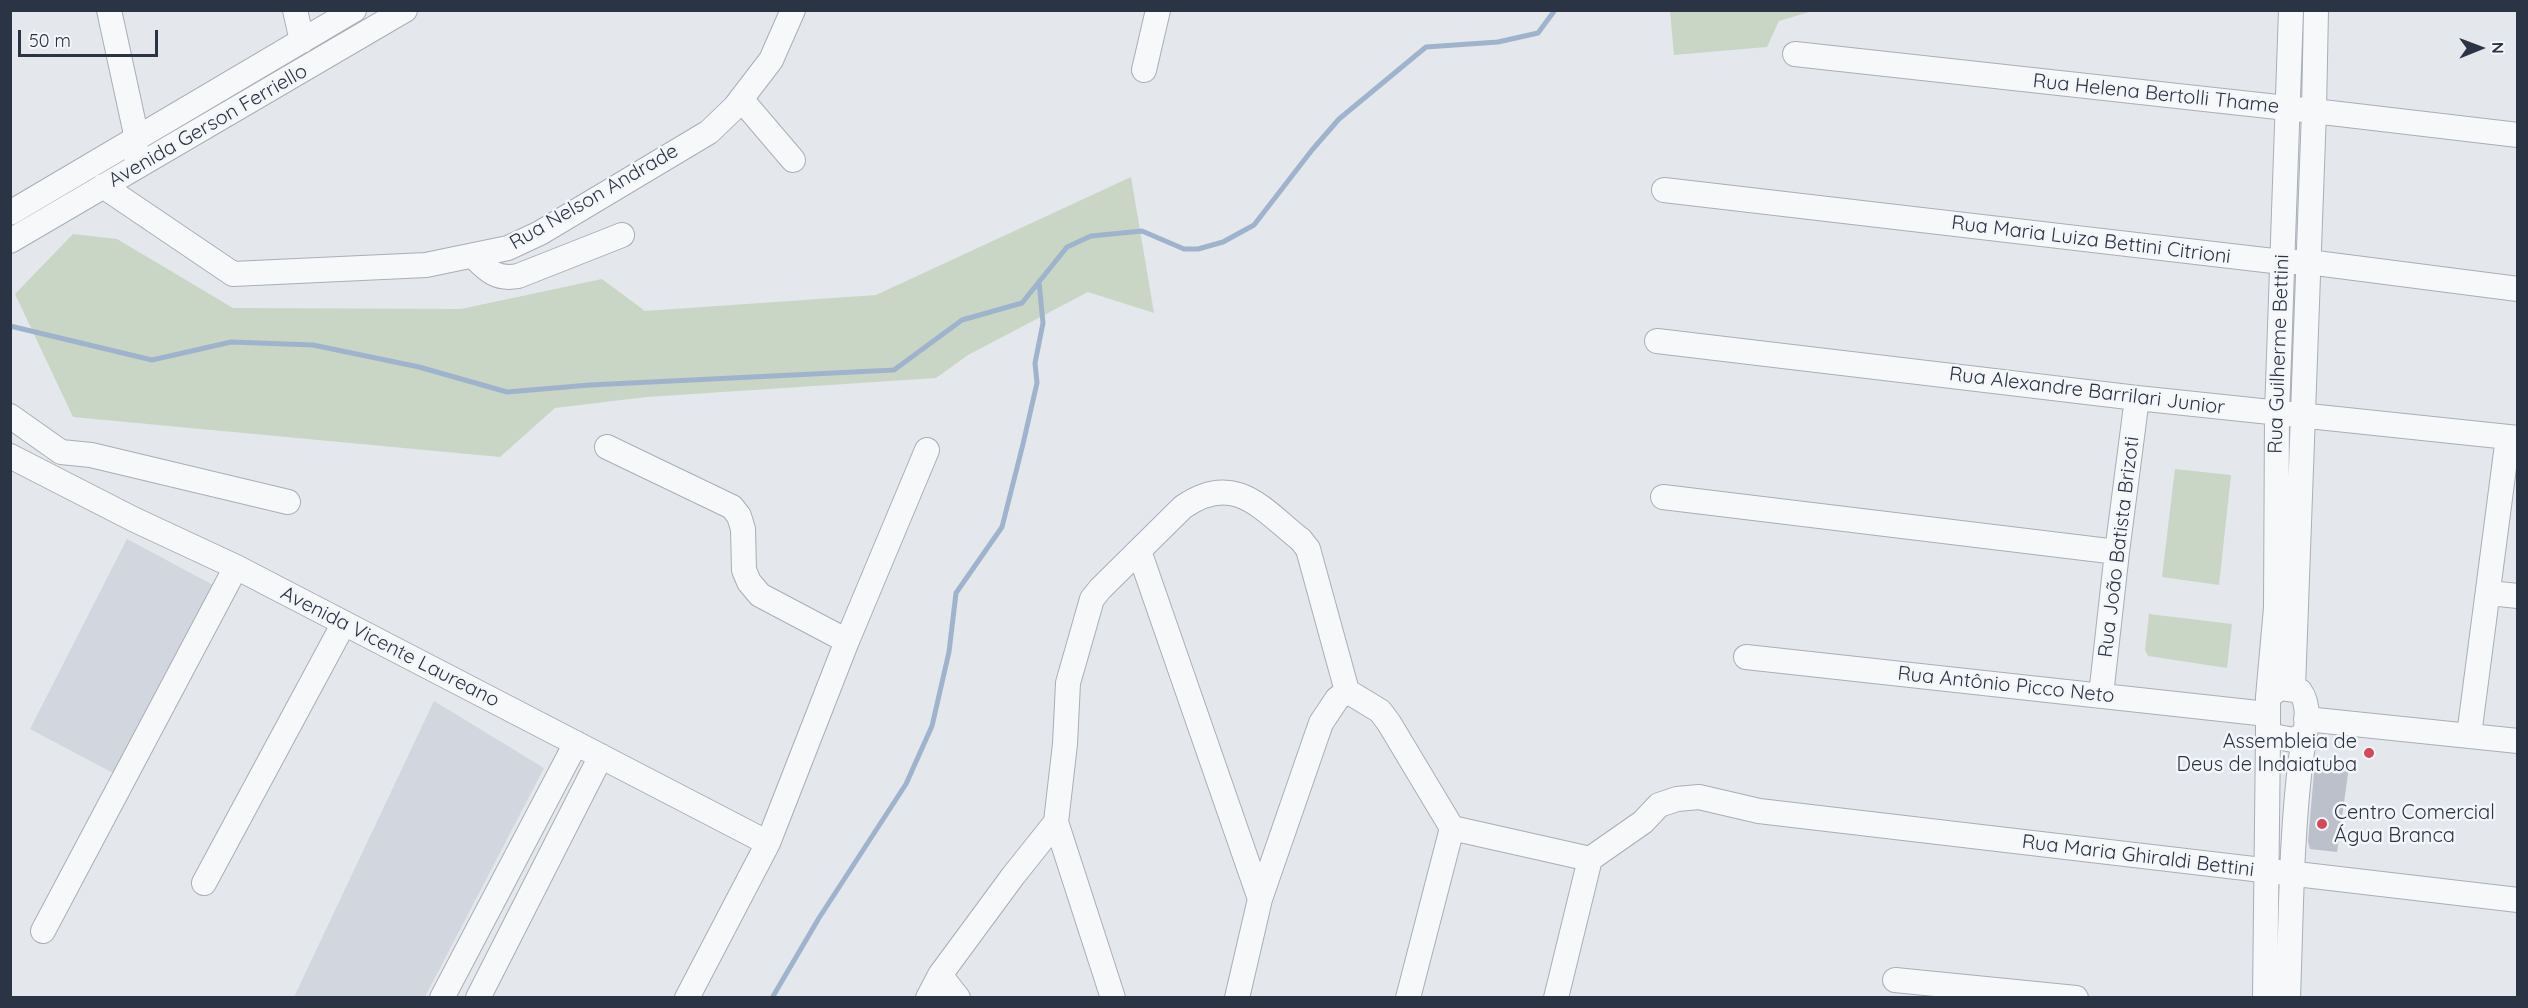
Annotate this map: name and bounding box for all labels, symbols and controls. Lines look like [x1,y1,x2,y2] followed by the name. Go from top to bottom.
[21,18,160,56] scale bar
[2450,18,2510,78] north arrow
[29,29,71,52] text: 50 m
[2488,42,2508,54] text: N
[104,59,312,193] street label: Avenida Gerson Ferriello
[2032,69,2280,119] street label: Rua Helena Bertolli Thame
[505,139,683,255] street label: Rua Nelson Andrade
[1950,211,2232,269] street label: Rua Maria Luiza Bettini Citrioni
[2264,254,2294,454] street label: Rua Guilherme Bettini
[1948,362,2226,420] street label: Rua Alexandre Barrilari Junior
[2094,435,2144,659] street label: Rua João Batista Brizoti
[277,581,503,713] street label: Avenida Vicente Laureano
[1896,662,2116,708] street label: Rua Antônio Picco Neto
[2176,730,2357,777] place label: Assembleia de Deus de Indaiatuba
[2362,746,2376,760] marker: Assembleia de Deus de Indaiatuba
[2334,801,2495,848] place label: Centro Comercial Água Branca
[2315,817,2329,831] marker: Centro Comercial Água Branca
[2021,830,2255,882] street label: Rua Maria Ghiraldi Bettini

